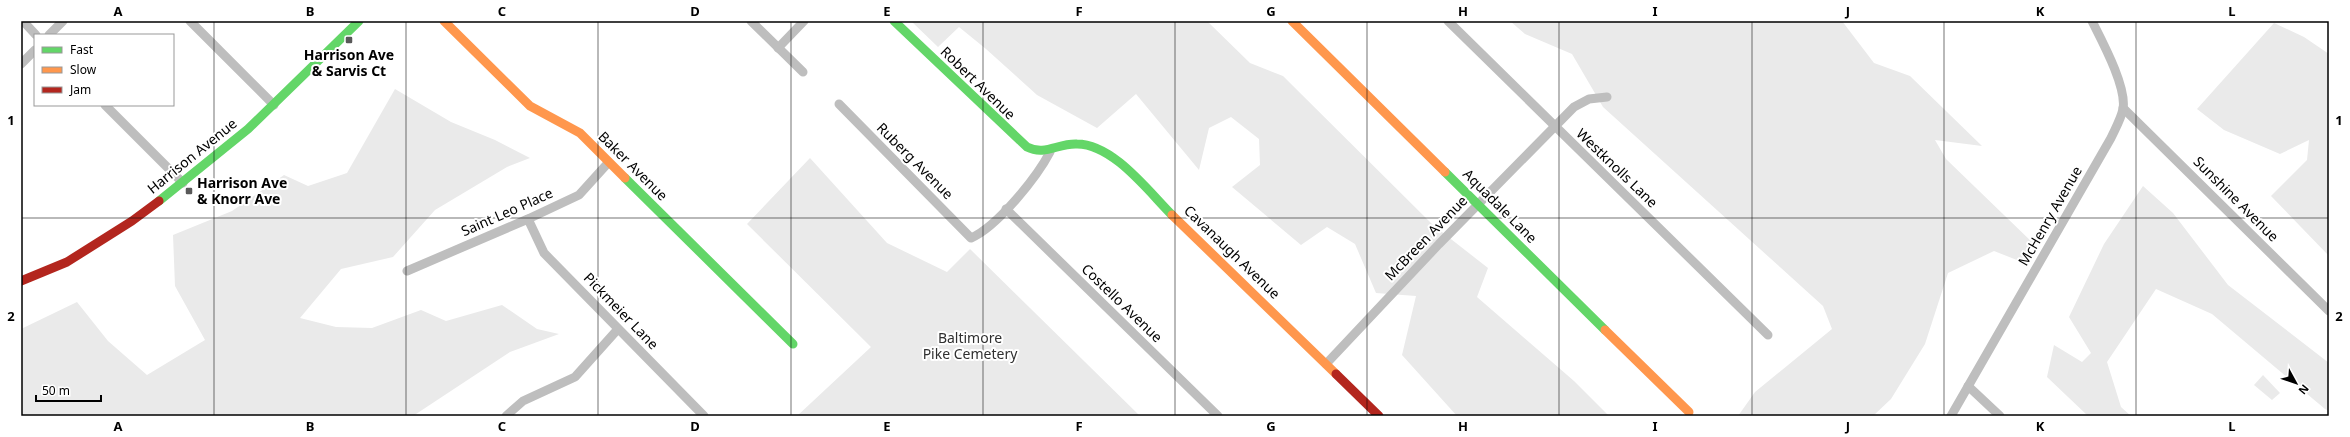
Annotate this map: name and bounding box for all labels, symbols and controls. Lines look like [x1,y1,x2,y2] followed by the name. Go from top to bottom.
[114,2,123,20] text: A
[306,2,314,20] text: B
[498,2,506,20] text: C
[690,2,700,20] text: D
[883,2,891,20] text: E
[1075,2,1083,20] text: F
[1266,2,1276,20] text: G
[1458,2,1468,20] text: H
[1652,2,1658,20] text: I
[1845,2,1850,20] text: J
[2036,2,2045,20] text: K
[2228,2,2236,20] text: L
[34,34,174,106] legend
[344,35,354,45] marker: Harrison Ave & Sarvis Ct
[70,41,94,58] text: Fast
[937,42,1020,123] street label: Robert Avenue
[304,45,394,80] place label: Harrison Ave & Sarvis Ct
[70,61,97,78] text: Slow
[69,81,91,98] text: Jam
[7,111,15,129] text: 1
[2335,111,2343,129] text: 1
[143,114,240,198] street label: Harrison Avenue
[873,118,958,203] street label: Ruberg Avenue
[1573,124,1662,211] street label: Westknolls Lane
[594,127,672,205] street label: Baker Avenue
[2190,152,2283,245] street label: Sunshine Avenue
[2013,162,2086,269] street label: McHenry Avenue
[1459,164,1542,247] street label: Aquadale Lane
[197,173,287,208] place label: Harrison Ave & Knorr Ave
[458,183,556,240] street label: Saint Leo Place
[184,186,194,196] marker: Harrison Ave & Knorr Ave
[1380,191,1471,284] street label: McBreen Avenue
[1180,201,1285,303] street label: Cavanaugh Avenue
[1078,259,1167,346] street label: Costello Avenue
[580,268,663,353] street label: Pickmeier Lane
[7,307,15,325] text: 2
[2335,307,2343,325] text: 2
[923,328,1018,363] park label: Baltimore Pike Cemetery
[2276,363,2316,403] north arrow
[36,377,101,403] scale bar
[2295,381,2313,398] text: N
[42,382,70,399] text: 50 m
[114,417,123,435] text: A
[306,417,314,435] text: B
[498,417,506,435] text: C
[690,417,700,435] text: D
[883,417,891,435] text: E
[1075,417,1083,435] text: F
[1266,417,1276,435] text: G
[1458,417,1468,435] text: H
[1652,417,1658,435] text: I
[1845,417,1850,435] text: J
[2036,417,2045,435] text: K
[2228,417,2236,435] text: L

